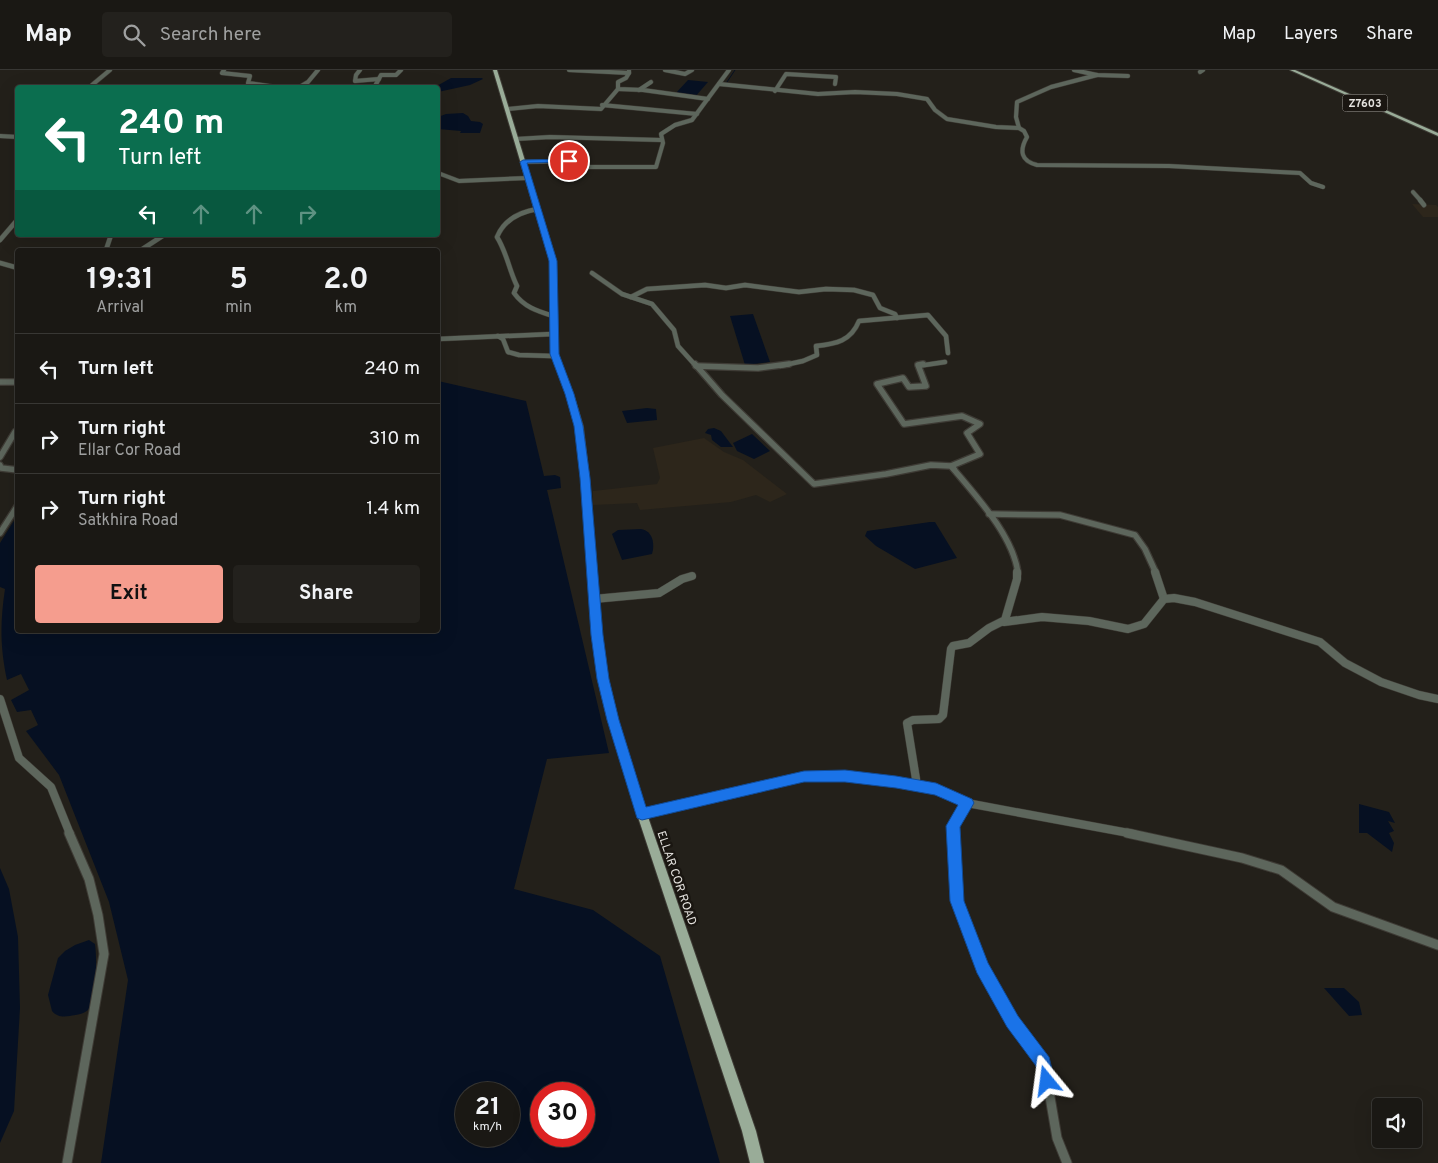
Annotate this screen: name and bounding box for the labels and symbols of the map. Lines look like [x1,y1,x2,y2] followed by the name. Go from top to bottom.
[1342,94,1388,112] road number: Z7603
[548,140,590,182] pin
[652,829,700,928] street label: ELLAR COR ROAD
[1020,1054,1072,1106] position arrow
[530,1082,595,1147] speed limit sign: 30

